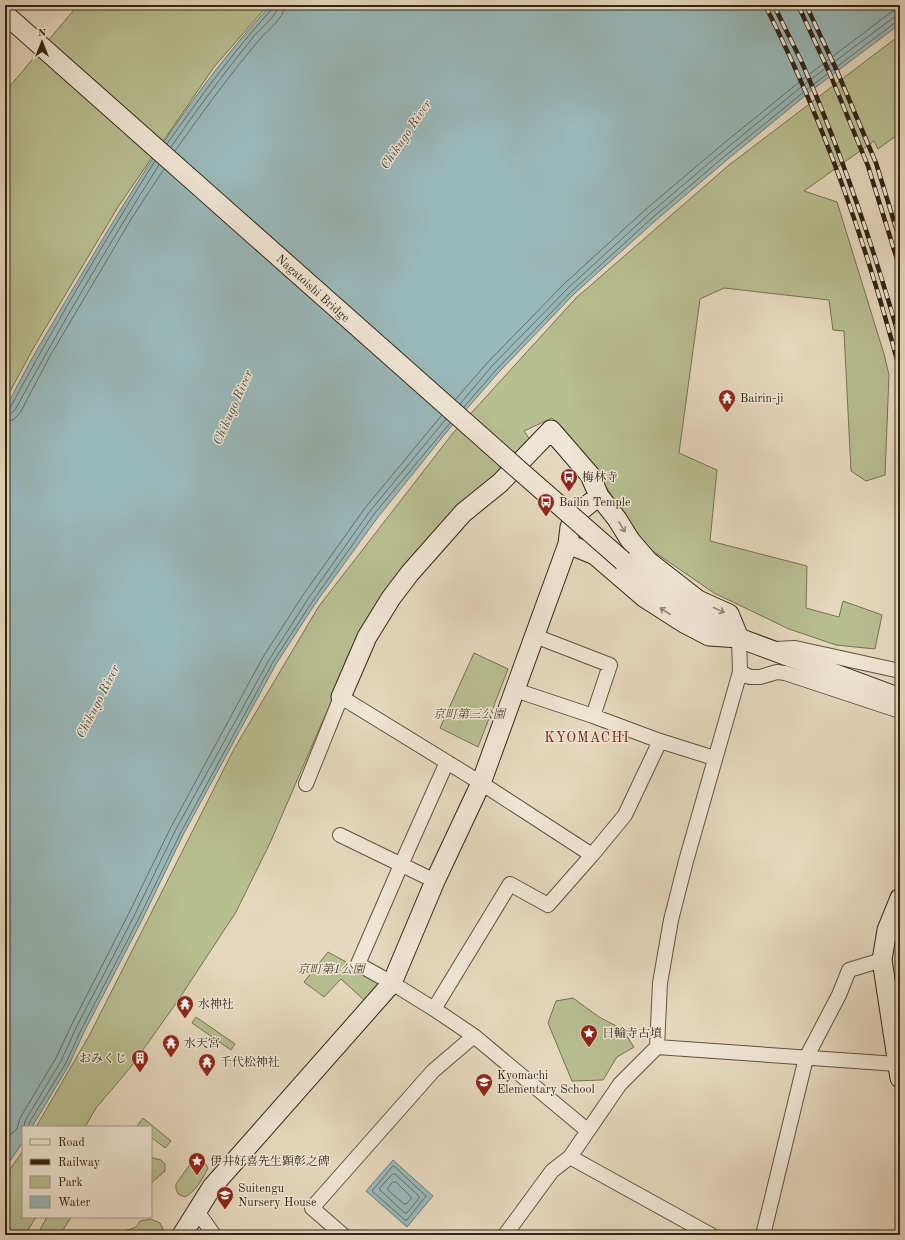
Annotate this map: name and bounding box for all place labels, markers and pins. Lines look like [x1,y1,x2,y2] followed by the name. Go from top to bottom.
[717,388,737,413] temple icon: Bairin-ji
[740,393,784,405] place label: Bairin-ji
[559,467,579,492] bus stop icon: 梅林寺
[582,470,618,484] place label: 梅林寺
[536,492,556,517] bus stop icon: Bailin Temple
[559,497,631,509] place label: Bailin Temple
[175,994,195,1019] temple icon: 水神社
[198,997,234,1011] place label: 水神社
[579,1023,599,1048] place icon: 日輪寺古墳
[602,1026,662,1040] place label: 日輪寺古墳
[161,1033,181,1058] temple icon: 水天宮
[184,1036,220,1050] place label: 水天宮
[130,1048,150,1073] building icon: おみくじ
[79,1052,127,1065] place label: おみくじ
[197,1052,217,1077] temple icon: 千代松神社
[220,1055,280,1069] place label: 千代松神社
[497,1070,595,1096] place label: Kyomachi Elementary School
[474,1072,494,1097] school or university icon: Kyomachi Elementary School
[187,1151,207,1176] place icon: 伊井好喜先生顕彰之碑
[210,1154,330,1168] place label: 伊井好喜先生顕彰之碑
[238,1183,317,1209] place label: Suitengu Nursery House
[215,1185,235,1210] school or university icon: Suitengu Nursery House

